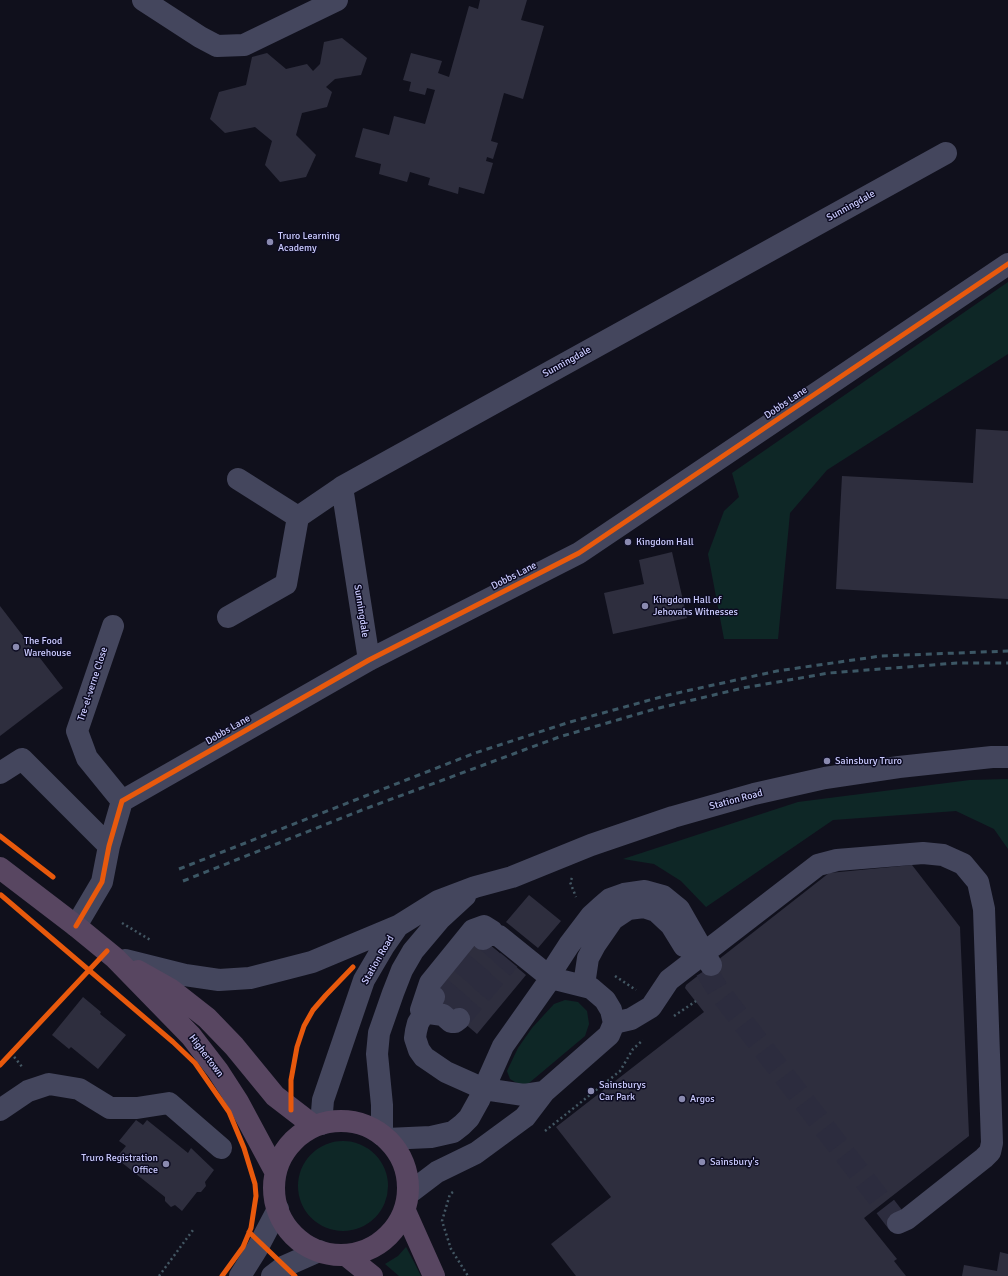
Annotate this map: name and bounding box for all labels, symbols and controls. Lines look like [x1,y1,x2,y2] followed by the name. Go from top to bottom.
[825,188,877,224] street label: Sunningdale
[278,230,340,254] place label: Truro Learning Academy
[265,237,275,247] marker: Truro Learning Academy
[541,344,593,380] street label: Sunningdale
[762,384,810,422] street label: Dobbs Lane
[636,536,694,548] place label: Kingdom Hall
[623,537,633,547] marker: Kingdom Hall
[489,559,539,593] street label: Dobbs Lane
[351,584,371,638] street label: Sunningdale
[653,594,738,618] place label: Kingdom Hall of Jehovahs Witnesses
[640,601,650,611] marker: Kingdom Hall of Jehovahs Witnesses
[24,635,71,658] place label: The Food Warehouse
[11,642,21,652] marker: The Food Warehouse
[75,646,111,722] street label: Tre-el-verne Close
[204,712,252,748] street label: Dobbs Lane
[835,755,902,767] place label: Sainsbury Truro
[822,756,832,766] marker: Sainsbury Truro
[708,787,764,813] street label: Station Road
[359,933,397,987] street label: Station Road
[186,1032,226,1080] street label: Highertown
[599,1079,646,1102] place label: Sainsburys Car Park
[586,1086,596,1096] marker: Sainsburys Car Park
[690,1093,715,1105] place label: Argos
[677,1094,687,1104] marker: Argos
[81,1152,158,1176] place label: Truro Registration Office
[710,1156,759,1168] place label: Sainsbury's
[697,1157,707,1167] marker: Sainsbury's
[161,1159,171,1169] marker: Truro Registration Office

